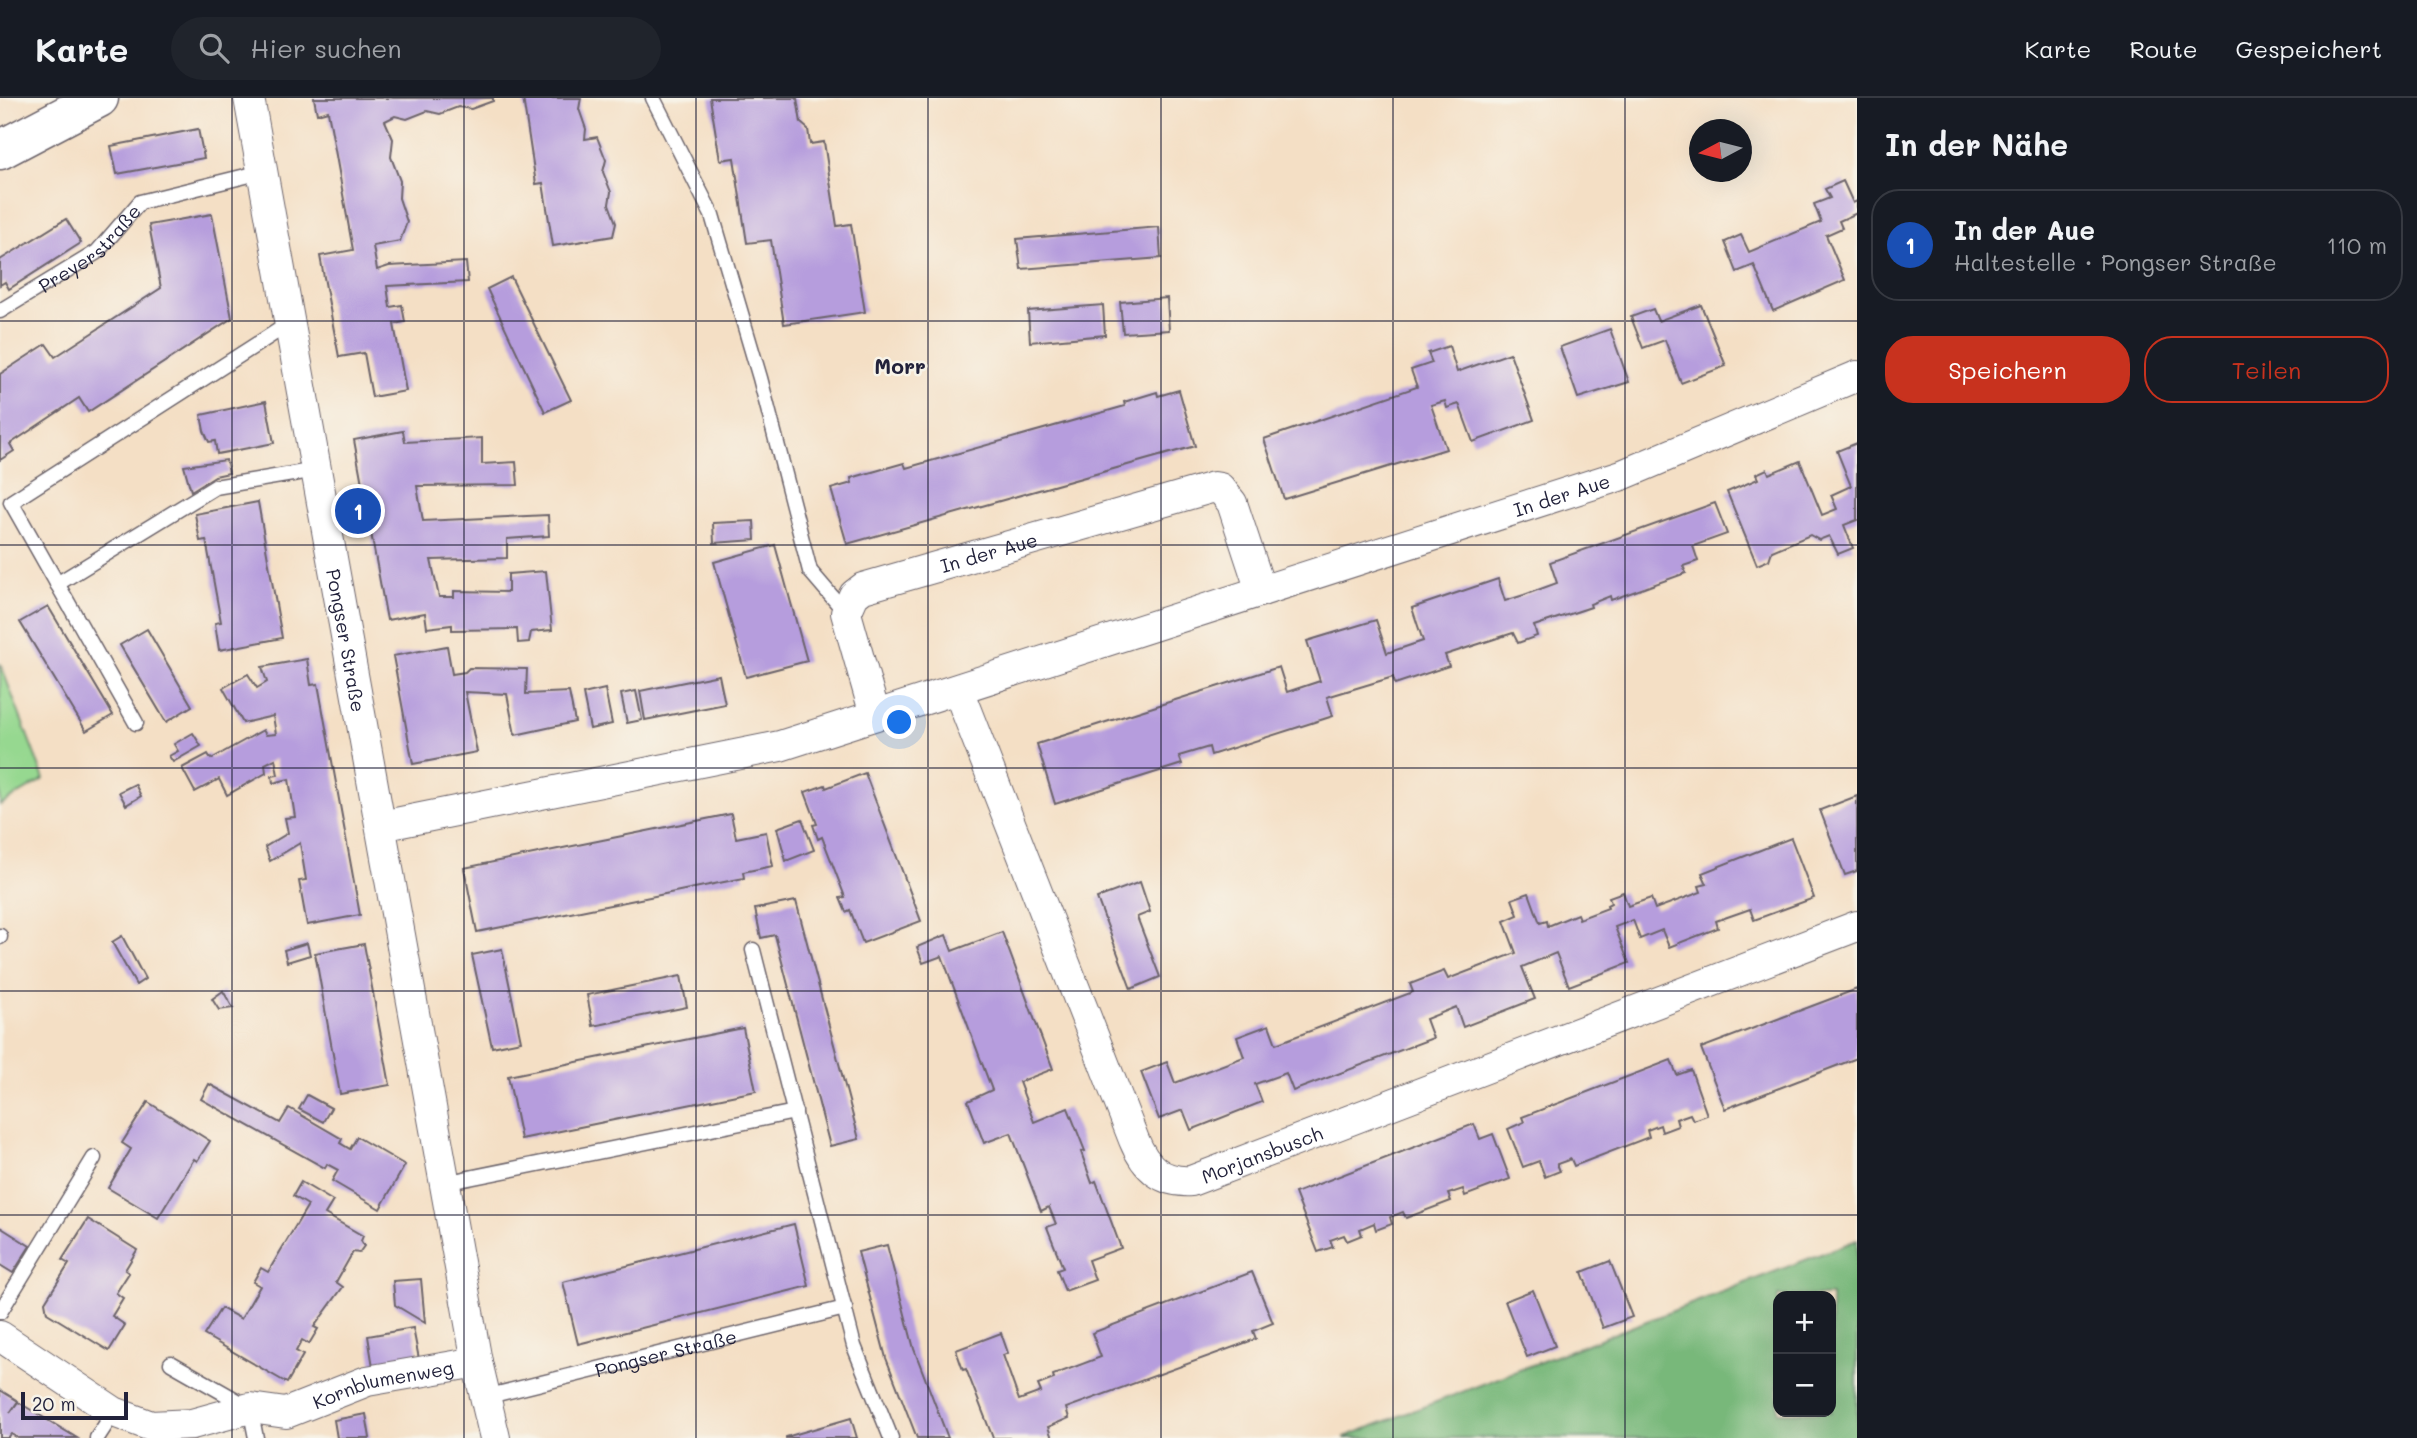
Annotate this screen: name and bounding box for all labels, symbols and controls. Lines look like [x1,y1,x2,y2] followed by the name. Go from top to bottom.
[171,17,661,80] search box
[35,27,129,70] text: Karte
[195,29,233,67] icon: search
[251,31,402,65] text: Hier suchen
[2024,33,2091,64] text: Karte
[2129,33,2198,64] text: Route
[2236,33,2382,64] text: Gespeichert
[1689,119,1752,182] north arrow
[1885,124,2068,164] text: In der Nähe
[33,198,146,298] street label: Preyerstraße
[1954,213,2095,247] text: In der Aue
[1905,230,1915,260] text: 1
[2327,230,2387,260] text: 110 m
[1954,247,2277,277] text: Haltestelle · Pongser Straße
[1885,336,2130,403] button: Speichern
[2144,336,2389,403] button: Teilen
[874,352,926,379] district label: Morr
[1510,467,1613,522] street label: In der Aue
[335,485,381,537] pin: 1
[937,526,1040,578] street label: In der Aue
[322,566,372,714] street label: Pongser Straße
[882,705,916,739] your location
[1198,1119,1326,1188] street label: Morjansbusch
[1773,1291,1836,1417] map controls
[1773,1291,1836,1354] button: +
[592,1323,739,1382] street label: Pongser Straße
[309,1354,455,1414] street label: Kornblumenweg
[1773,1354,1836,1417] button: −
[21,1389,128,1421] scale bar
[32,1391,76,1416] text: 20 m

